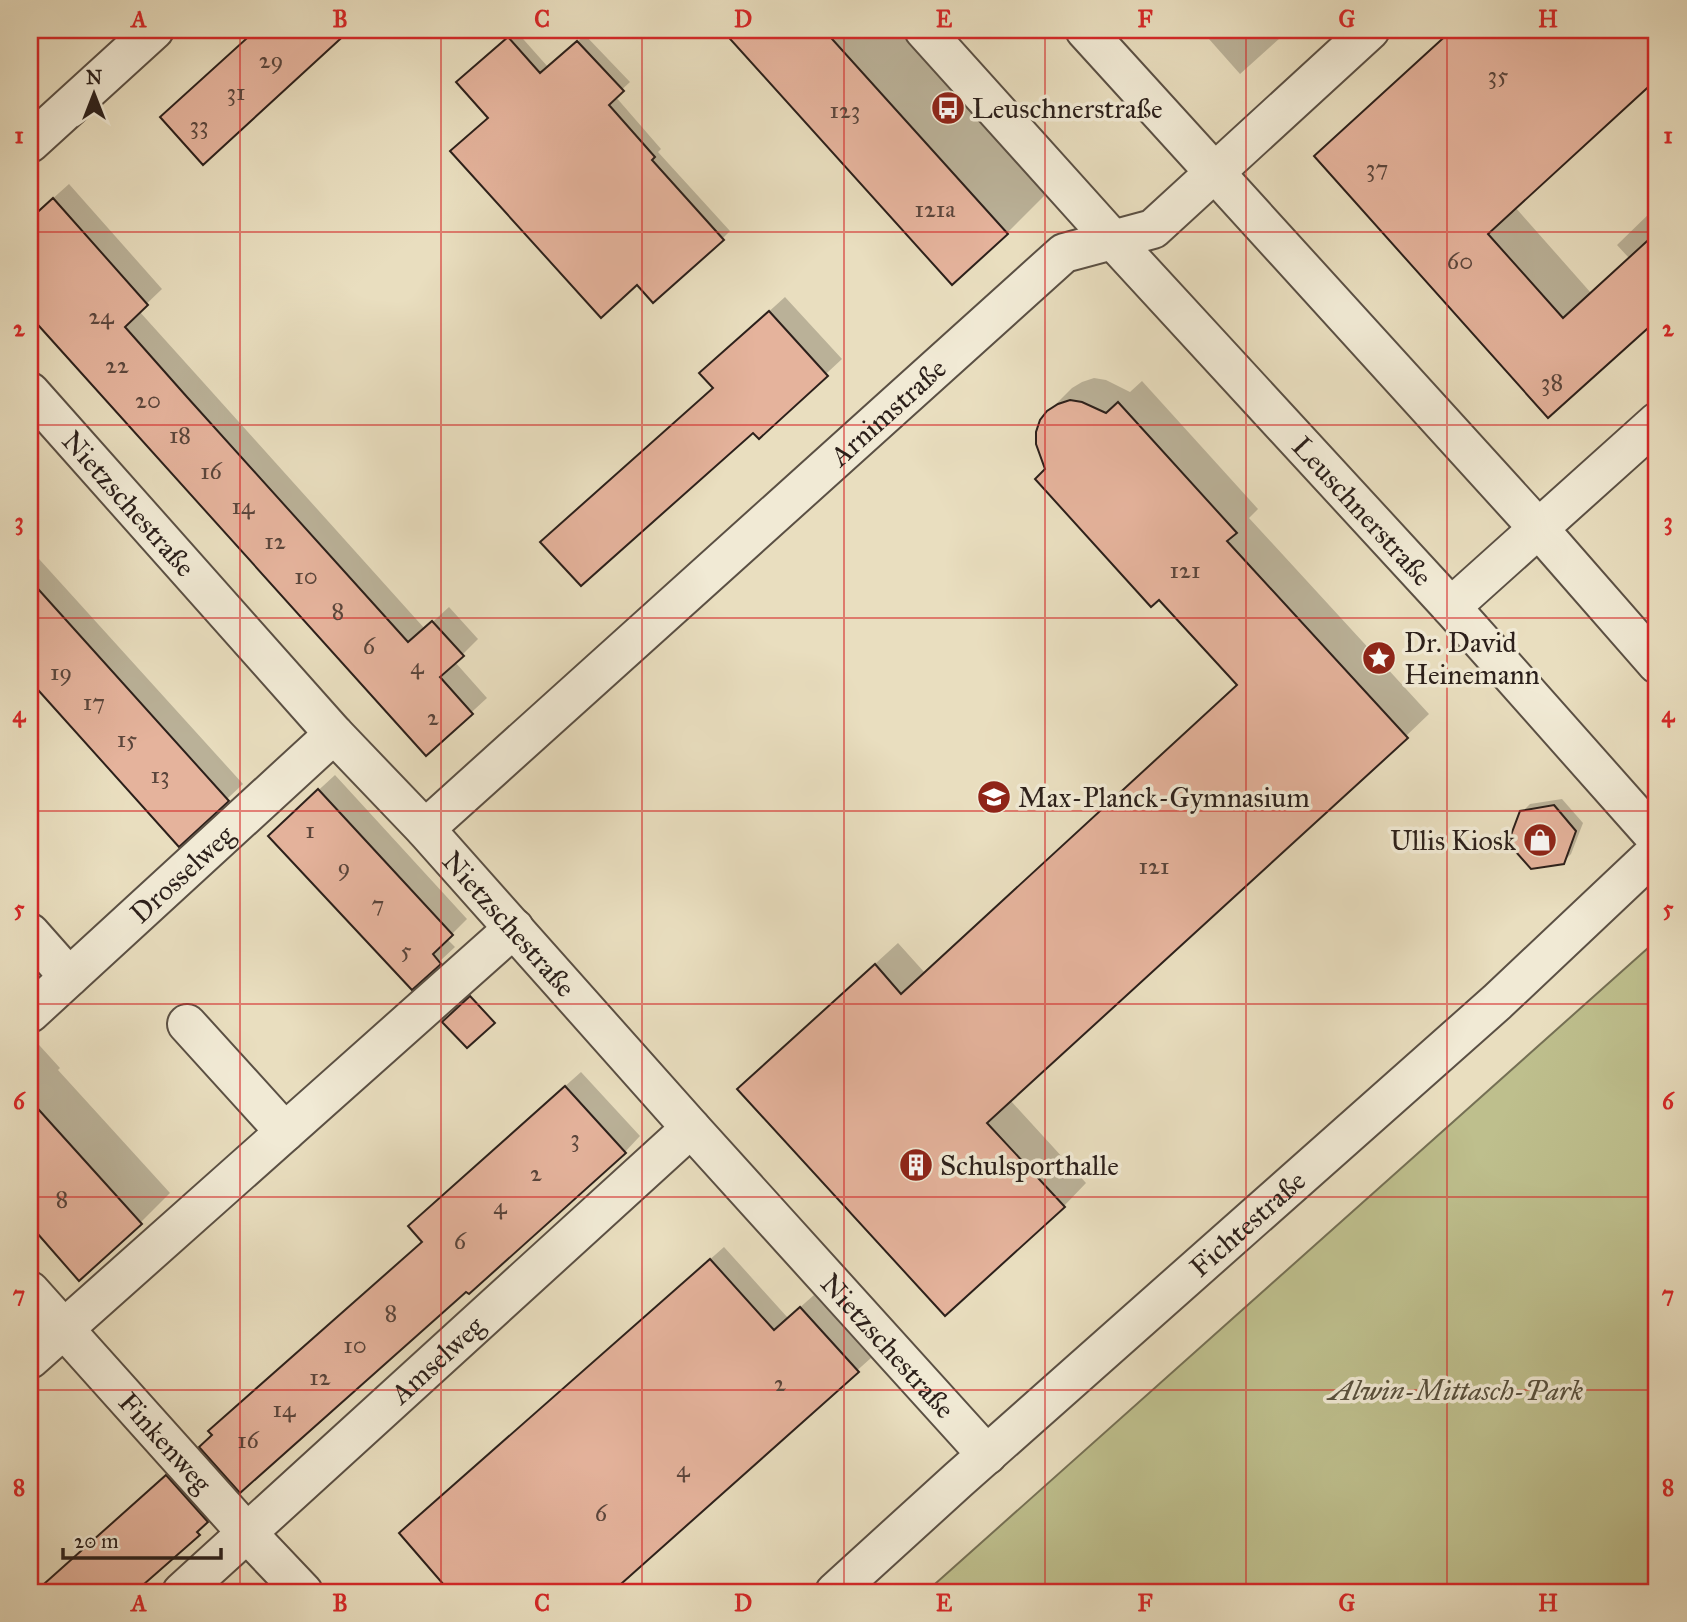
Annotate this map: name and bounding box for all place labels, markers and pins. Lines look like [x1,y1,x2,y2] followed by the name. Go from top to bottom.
[929,89,967,127] bus stop icon: Leuschnerstraße
[972,91,1163,126] place label: Leuschnerstraße
[1404,625,1540,692] place label: Dr. David Heinemann
[1360,639,1398,677] place icon: Dr. David Heinemann
[975,778,1013,816] school or university icon: Max-Planck-Gymnasium
[1018,780,1310,815] place label: Max-Planck-Gymnasium
[1521,821,1559,859] shop icon: Ullis Kiosk
[1390,823,1516,858] place label: Ullis Kiosk
[897,1146,935,1184] building icon: Schulsporthalle
[940,1148,1119,1183] place label: Schulsporthalle

